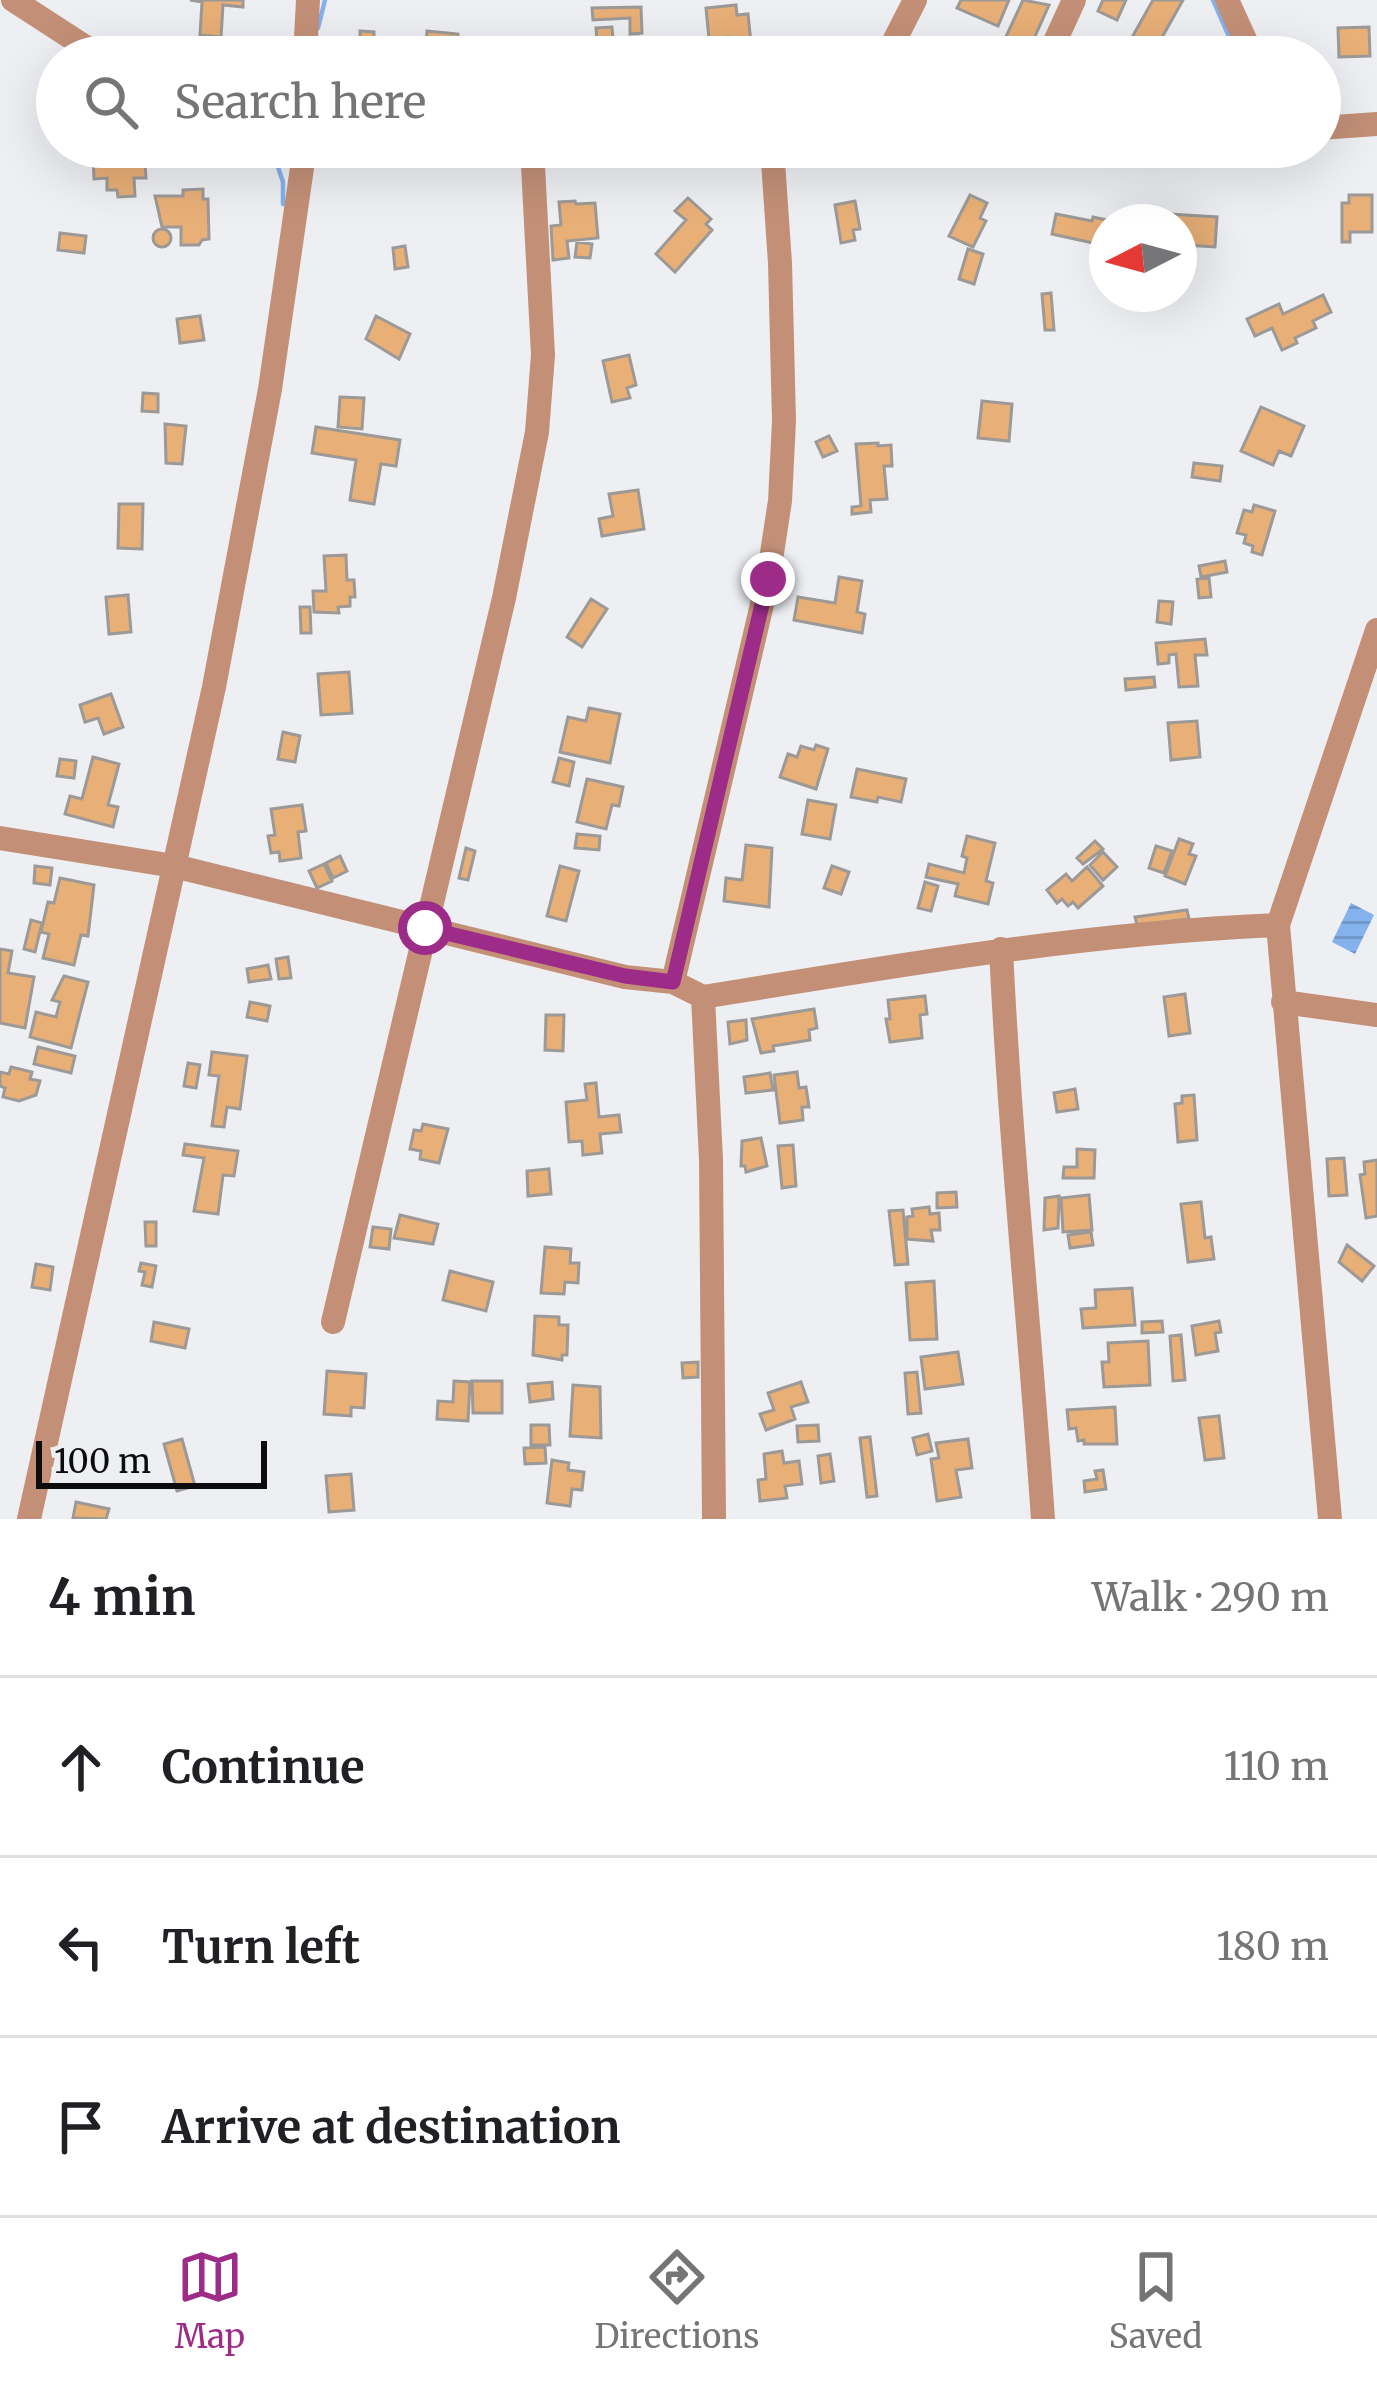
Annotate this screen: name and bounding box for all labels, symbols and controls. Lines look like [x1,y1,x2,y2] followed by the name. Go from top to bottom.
[36,36,1341,168] search box
[78,69,144,135] icon: search
[174,74,426,130] text: Search here
[1089,204,1197,312] north arrow
[741,552,795,606] route end
[398,901,452,955] route start
[36,1435,267,1488] scale bar
[54,1441,151,1482] text: 100 m
[48,1565,196,1629] text: 4 min
[1092,1573,1329,1622] text: Walk · 290 m
[48,1734,114,1800] icon: ahead
[162,1739,364,1795] text: Continue
[1224,1742,1329,1791] text: 110 m
[48,1914,114,1980] icon: left
[162,1919,360,1975] text: Turn left
[1216,1922,1329,1971] text: 180 m
[48,2094,114,2160] icon: arrive
[162,2099,620,2155] text: Arrive at destination
[175,2244,245,2357] tab: Map
[594,2244,759,2357] tab: Directions
[1109,2244,1202,2357] tab: Saved

